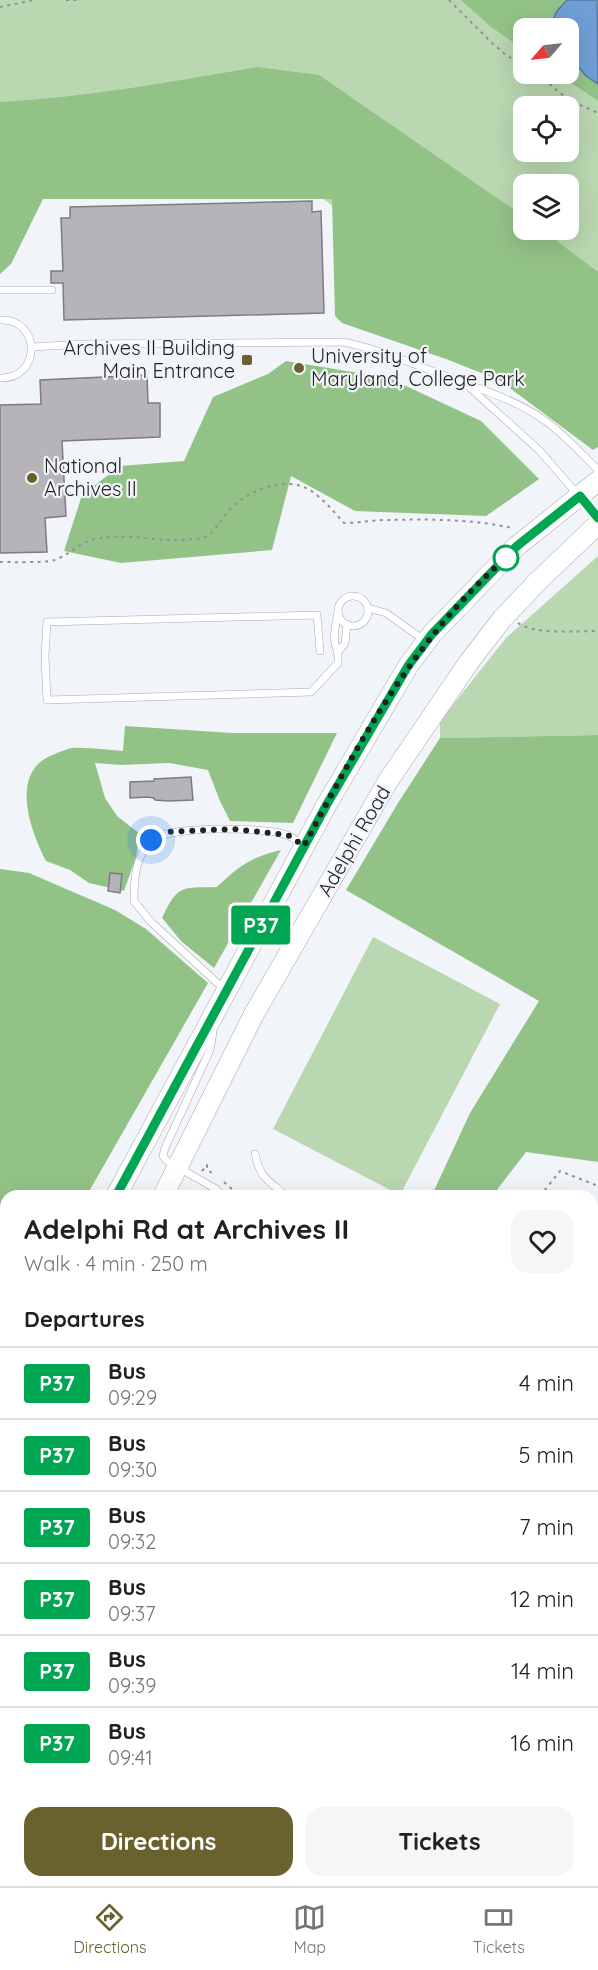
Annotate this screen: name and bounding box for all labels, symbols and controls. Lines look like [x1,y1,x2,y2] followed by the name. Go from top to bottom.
[513,18,579,84] north arrow
[513,18,579,240] map controls
[513,96,579,162] button: locate
[513,174,579,240] button: layers
[63,335,235,383] place label: Archives II Building Main Entrance
[311,343,525,391] place label: University of Maryland, College Park
[240,353,254,367] marker: Archives II Building Main Entrance
[292,361,306,375] marker: University of Maryland, College Park
[44,453,137,501] place label: National Archives II
[25,471,39,485] marker: National Archives II
[493,545,519,571] unlabelled marker
[312,781,395,901] street label: Adelphi Road
[136,825,166,855] your location
[226,906,296,944] line badge: P37
[243,912,279,938] text: P37
[511,1210,574,1273] button: heart
[24,1211,349,1246] text: Adelphi Rd at Archives II
[24,1251,208,1276] text: Walk · 4 min · 250 m
[24,1305,145,1333] text: Departures
[108,1357,146,1385] text: Bus
[519,1369,574,1397] text: 4 min
[39,1370,75,1396] text: P37
[108,1385,157,1410] text: 09:29
[108,1429,146,1457] text: Bus
[519,1441,574,1469] text: 5 min
[39,1442,75,1468] text: P37
[108,1457,157,1482] text: 09:30
[108,1501,146,1529] text: Bus
[519,1513,574,1541] text: 7 min
[39,1514,75,1540] text: P37
[108,1529,156,1554] text: 09:32
[108,1573,146,1601] text: Bus
[510,1585,574,1613] text: 12 min
[39,1586,75,1612] text: P37
[108,1601,156,1626] text: 09:37
[108,1645,146,1673] text: Bus
[511,1657,574,1685] text: 14 min
[39,1658,75,1684] text: P37
[108,1673,156,1698] text: 09:39
[108,1717,146,1745] text: Bus
[511,1729,574,1757] text: 16 min
[39,1730,75,1756] text: P37
[108,1745,153,1770] text: 09:41
[24,1807,293,1876] button: Directions
[305,1807,574,1876] button: Tickets
[73,1901,147,1957] tab: Directions
[293,1901,326,1957] tab: Map
[473,1901,525,1957] tab: Tickets

